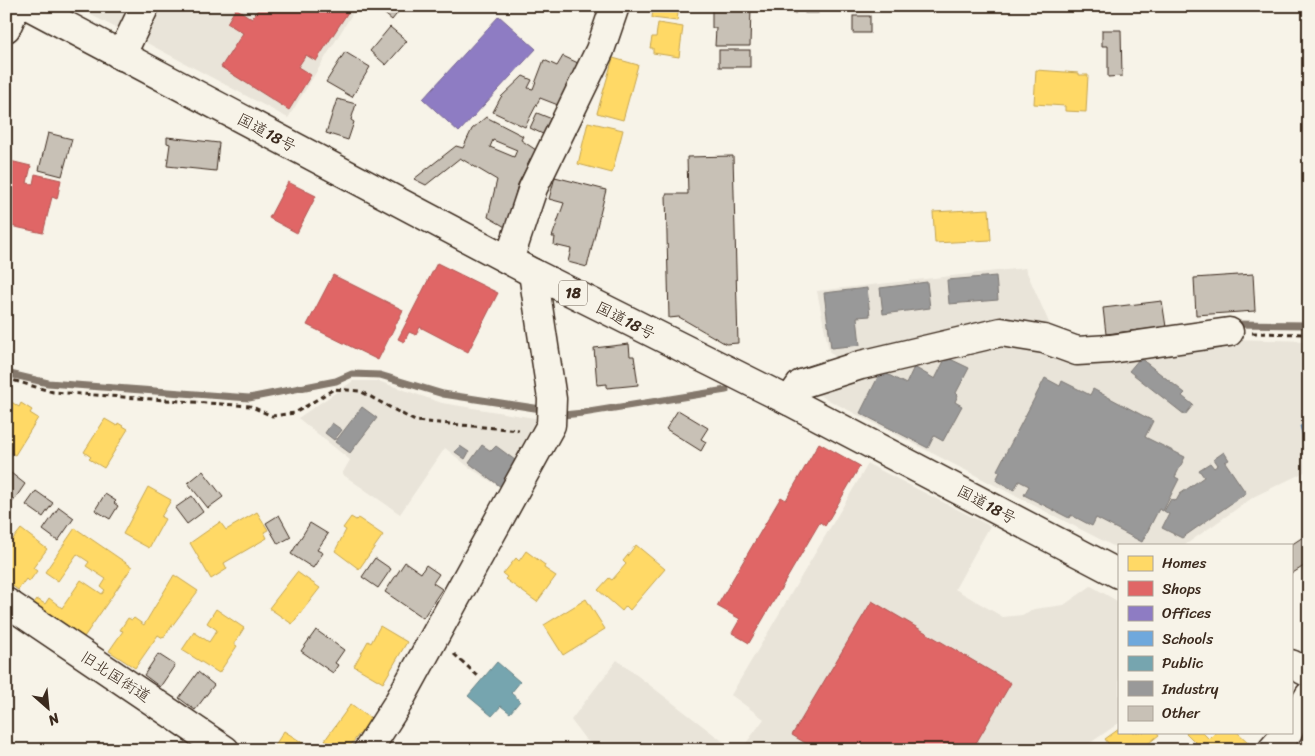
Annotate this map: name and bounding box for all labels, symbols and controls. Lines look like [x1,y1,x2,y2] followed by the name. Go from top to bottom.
[231,104,302,160] street label: 国道18号
[559,280,587,306] road number: 18
[590,293,661,348] street label: 国道18号
[951,476,1022,532] street label: 国道18号
[1118,544,1292,734] legend
[1162,550,1206,576] text: Homes
[1162,576,1202,602] text: Shops
[1162,600,1211,626] text: Offices
[1162,626,1213,652] text: Schools
[74,642,157,710] street label: 旧北国街道
[1162,650,1204,676] text: Public
[1161,676,1219,702] text: Industry
[22,684,72,734] north arrow
[1162,700,1201,726] text: Other
[43,705,65,733] text: N

